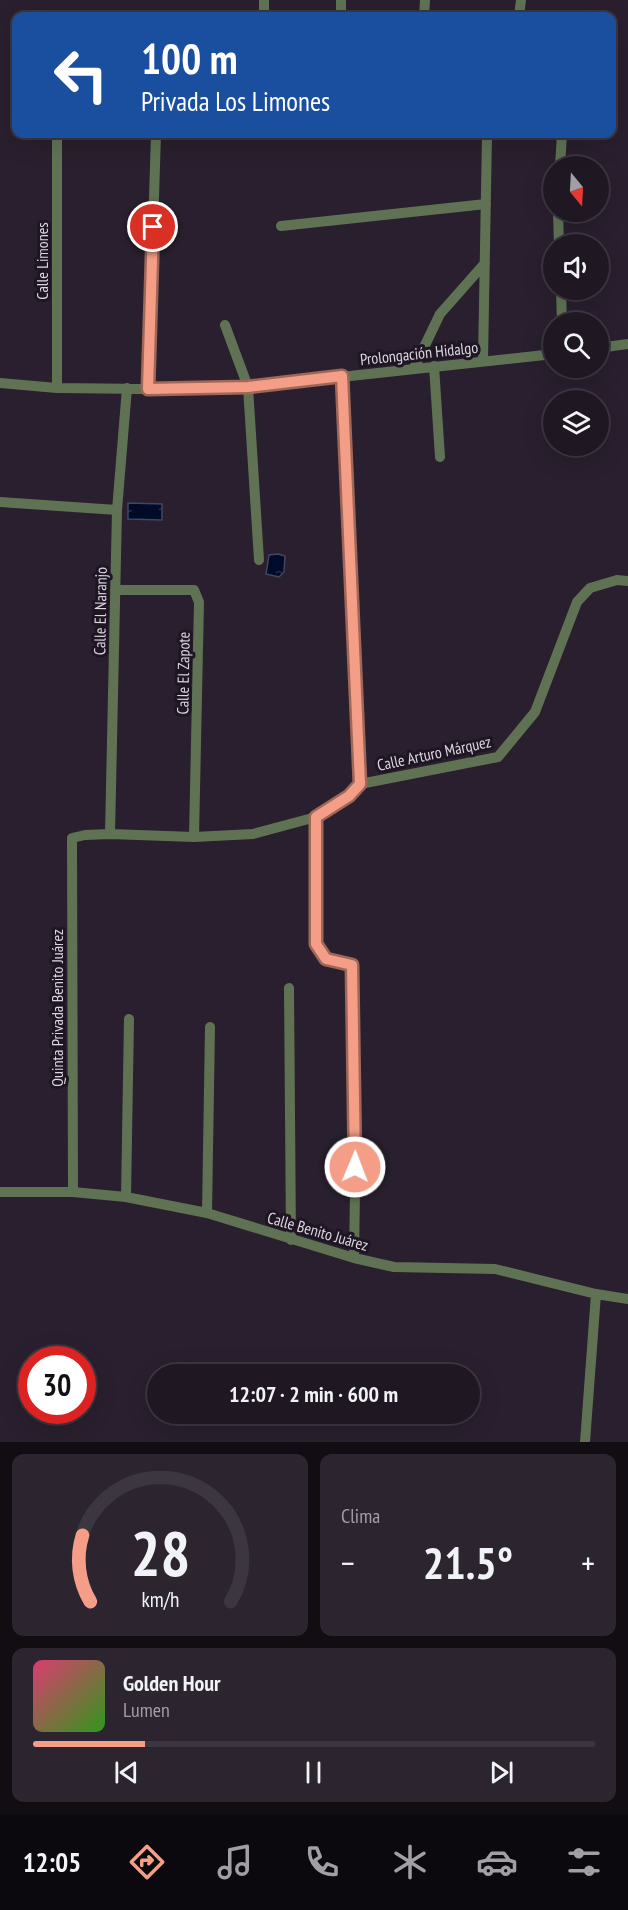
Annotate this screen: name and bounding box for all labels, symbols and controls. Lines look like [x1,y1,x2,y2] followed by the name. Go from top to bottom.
[141,31,238,86] text: 100 m
[42,36,120,114] icon: left
[141,84,330,118] text: Privada Los Limones
[543,156,609,222] north arrow
[543,156,609,456] map controls
[127,201,178,252] pin
[136,210,169,243] icon: arrive
[32,222,52,300] street label: Calle Limones
[543,234,609,300] button: sound
[543,312,609,378] button: search
[359,337,479,369] street label: Prolongación Hidalgo
[543,390,609,456] button: layers
[89,567,111,655] street label: Calle El Naranjo
[172,632,194,714] street label: Calle El Zapote
[375,731,493,775] street label: Calle Arturo Márquez
[47,929,67,1087] street label: Quinta Privada Benito Juárez
[323,1135,387,1199] position arrow
[265,1207,371,1255] street label: Calle Benito Juárez
[18,1346,96,1424] speed limit sign: 30
[229,1380,398,1408] text: 12:07 · 2 min · 600 m
[341,1503,380,1529] text: Clima
[130,1512,190,1593] text: 28
[423,1533,513,1591] text: 21.5°
[341,1541,355,1584] text: −
[581,1541,595,1584] text: +
[141,1585,179,1613] text: km/h
[123,1669,221,1697] text: Golden Hour
[123,1697,170,1723] text: Lumen
[110,1756,143,1789] icon: previous
[297,1756,330,1789] icon: pause
[485,1756,518,1789] icon: next
[126,1841,168,1883] icon: directions
[214,1841,256,1883] icon: music
[301,1841,343,1883] icon: phone
[389,1841,431,1883] icon: climate
[476,1841,518,1883] icon: car
[563,1841,605,1883] icon: filters
[23,1845,81,1879] text: 12:05

